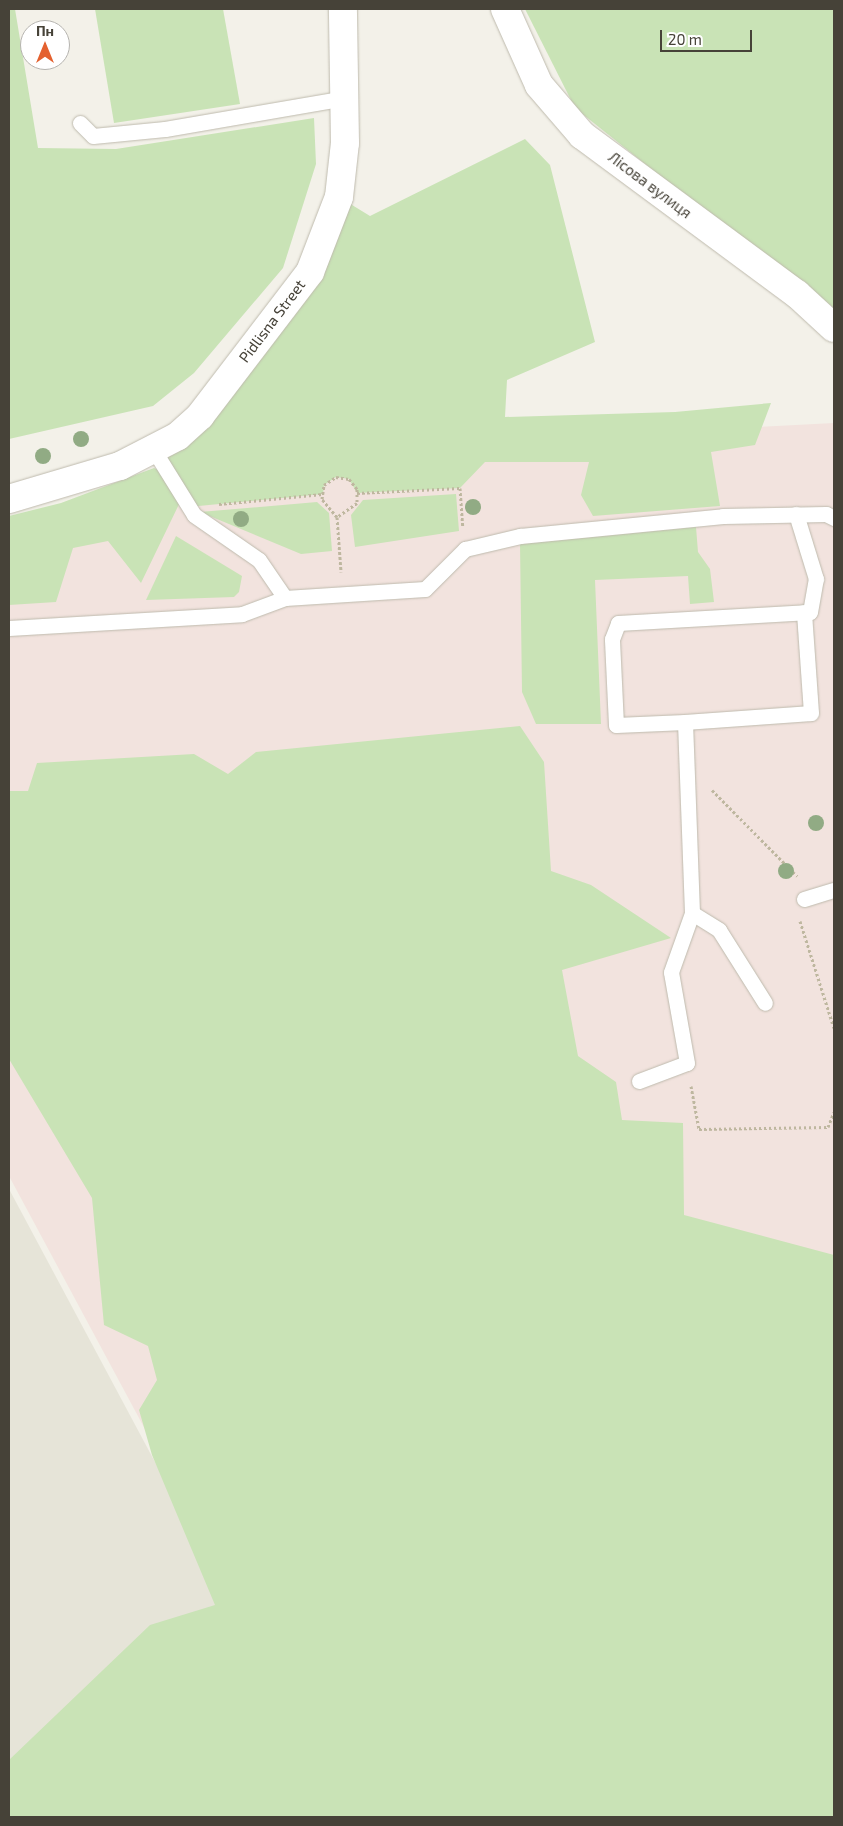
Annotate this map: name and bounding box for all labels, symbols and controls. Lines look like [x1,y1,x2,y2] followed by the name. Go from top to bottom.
[20,20,70,70] north arrow
[663,20,756,52] scale bar
[36,22,54,39] text: Пн
[668,30,702,48] text: 20 m
[605,148,695,222] street label: Лісова вулиця
[235,276,309,366] street label: Pidlisna Street

